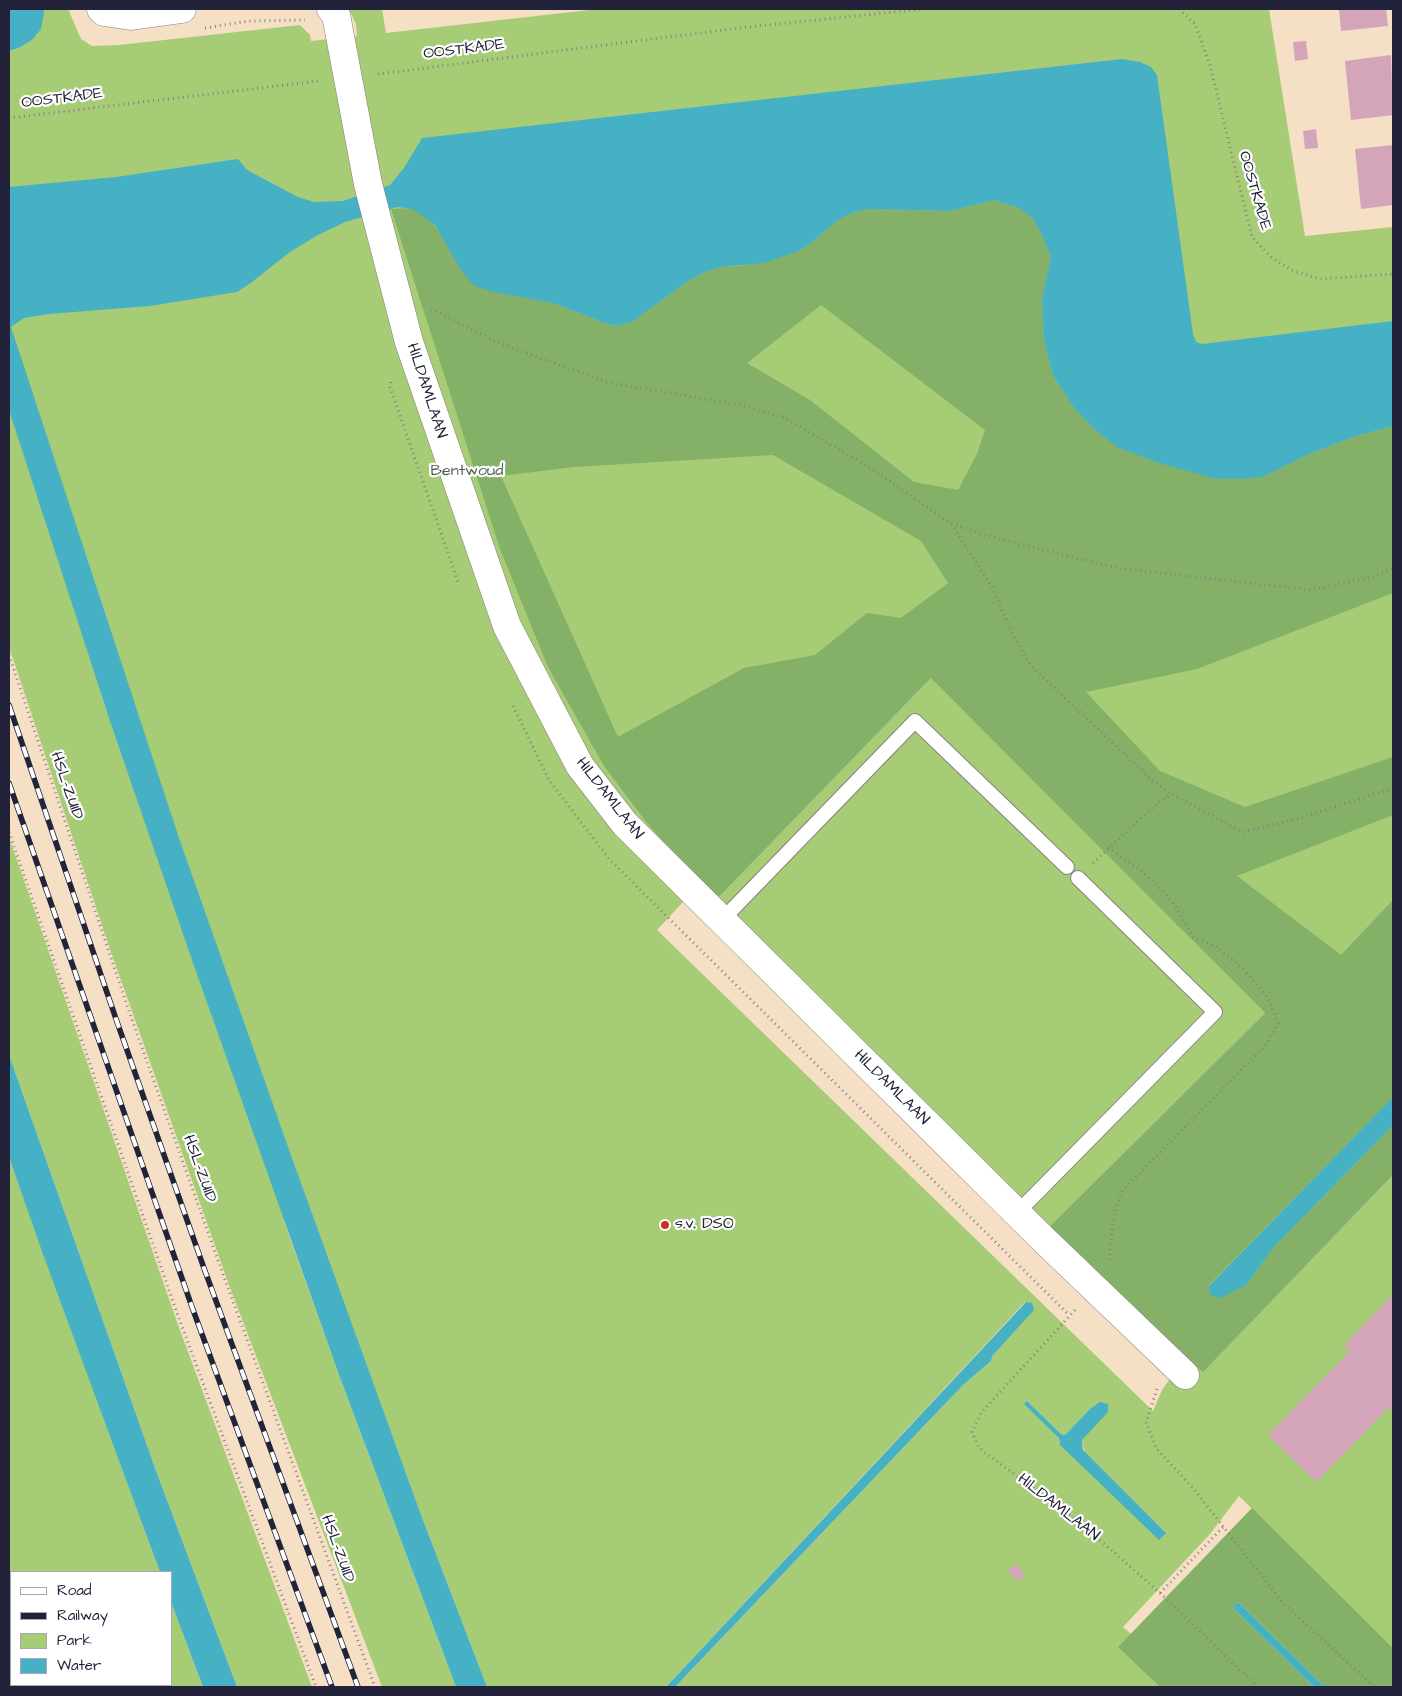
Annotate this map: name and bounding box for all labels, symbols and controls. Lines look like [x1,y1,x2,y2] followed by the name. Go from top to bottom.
[422,36,506,64] street label: OOSTKADE
[20,85,104,113] street label: OOSTKADE
[1234,149,1274,233] street label: OOSTKADE
[402,341,450,441] street label: HILDAMLAAN
[431,462,503,482] park label: Bentwoud
[45,750,87,822] street label: HSL-ZUID
[571,754,647,844] street label: HILDAMLAAN
[849,1046,933,1130] street label: HILDAMLAAN
[178,1133,220,1205] street label: HSL-ZUID
[675,1215,734,1235] place label: s.v. DSO
[659,1219,671,1231] marker: s.v. DSO
[1013,1470,1103,1546] street label: HILDAMLAAN
[316,1513,358,1585] street label: HSL-ZUID
[10,1571,172,1686] legend
[57,1580,91,1601] text: Road
[57,1605,108,1626] text: Railway
[57,1630,92,1651] text: Park
[57,1655,101,1676] text: Water

